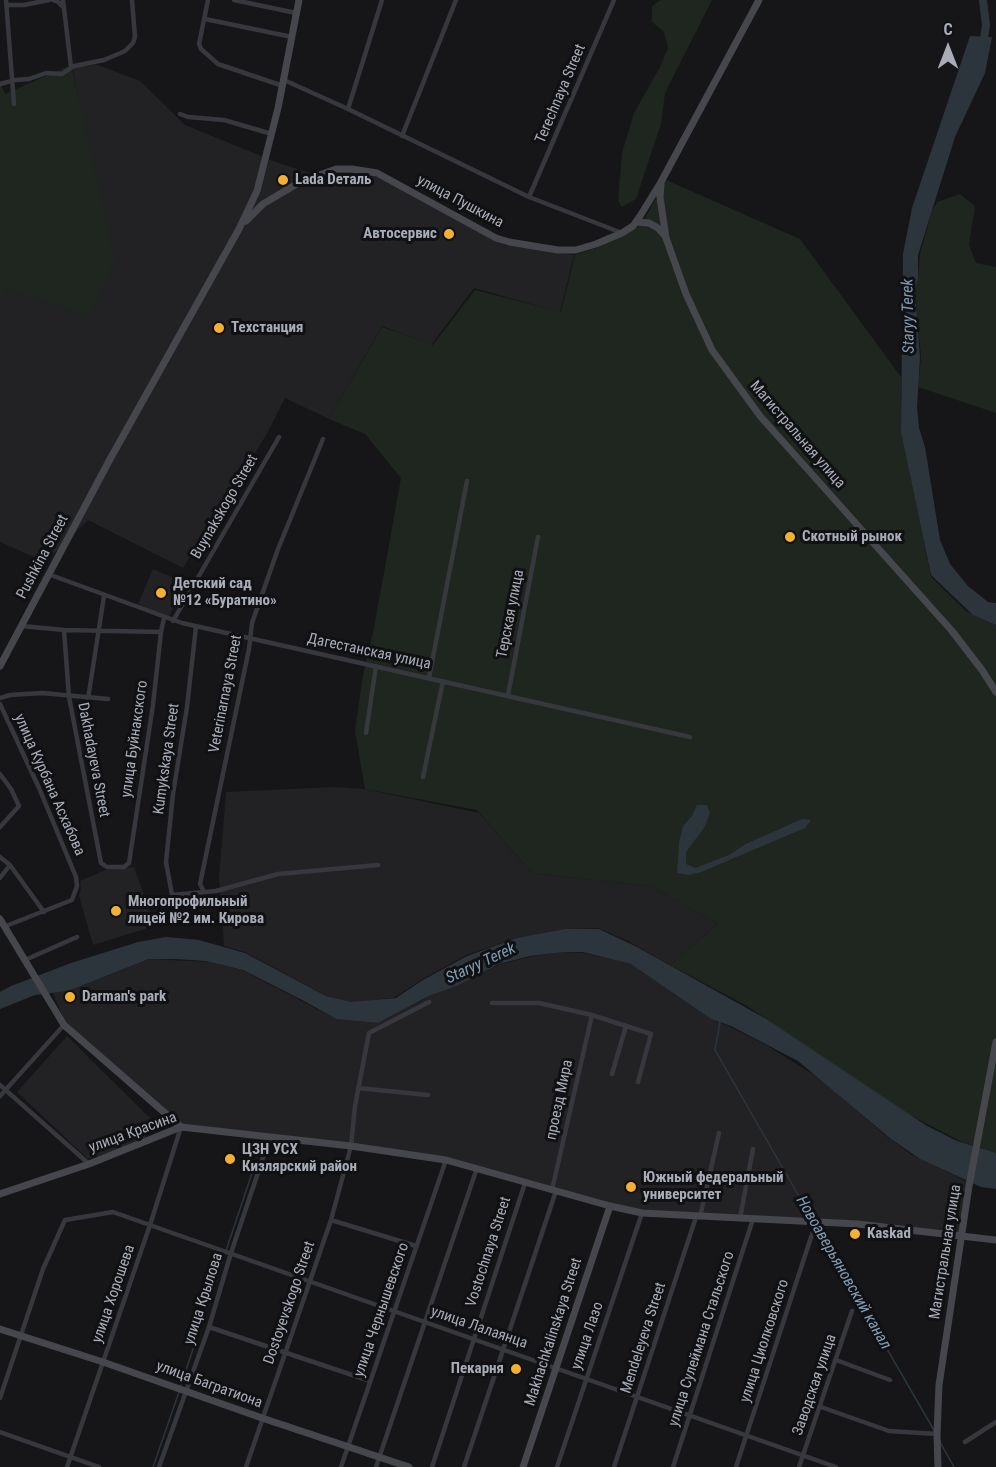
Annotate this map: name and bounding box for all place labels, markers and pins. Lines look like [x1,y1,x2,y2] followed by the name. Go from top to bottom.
[295,171,371,189] place label: Lada Dеталь
[276,173,290,187] marker: Lada Dеталь
[363,225,437,243] place label: Автосервис
[442,227,456,241] marker: Автосервис
[231,319,303,337] place label: Техстанция
[212,321,226,335] marker: Техстанция
[802,528,902,546] place label: Скотный рынок
[783,530,797,544] marker: Скотный рынок
[173,575,277,610] place label: Детский сад №12 «Буратино»
[154,586,168,600] marker: Детский сад №12 «Буратино»
[128,893,264,928] place label: Многопрофильный лицей №2 им. Кирова
[109,904,123,918] marker: Многопрофильный лицей №2 им. Кирова
[82,988,166,1006] place label: Darman's park
[63,990,77,1004] marker: Darman's park
[242,1141,357,1176] place label: ЦЗН УСХ Кизлярский район
[223,1152,237,1166] marker: ЦЗН УСХ Кизлярский район
[643,1169,784,1204] place label: Южный федеральный университет
[624,1180,638,1194] marker: Южный федеральный университет
[867,1225,911,1243] place label: Kaskad
[848,1227,862,1241] marker: Kaskad
[451,1360,504,1378] place label: Пекарня
[509,1362,523,1376] marker: Пекарня

